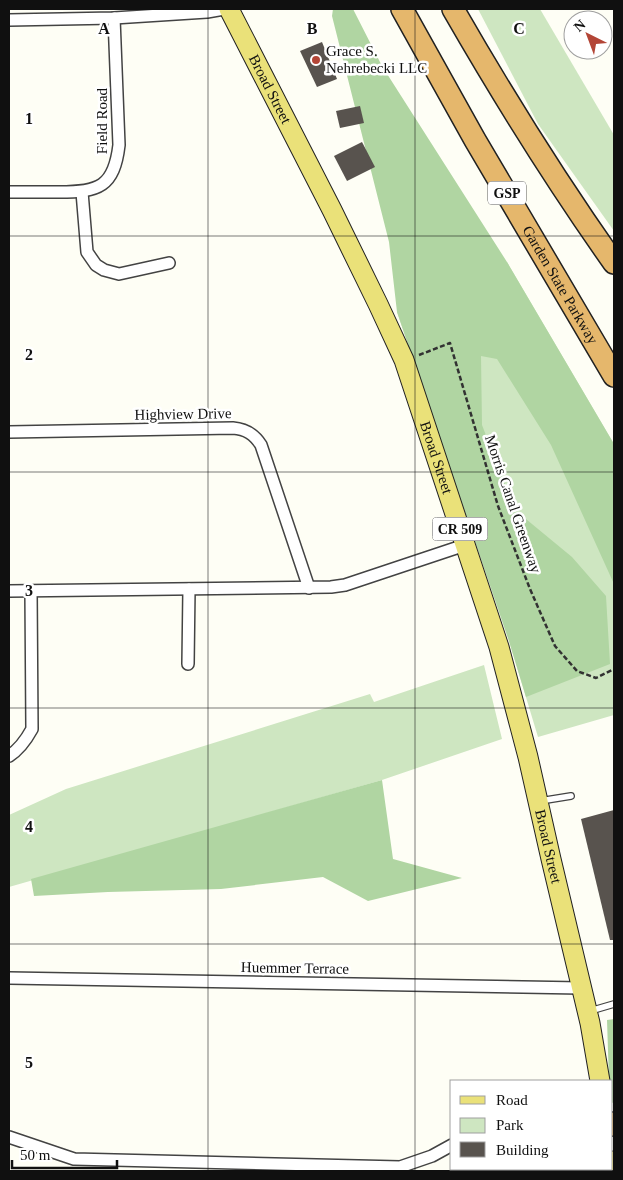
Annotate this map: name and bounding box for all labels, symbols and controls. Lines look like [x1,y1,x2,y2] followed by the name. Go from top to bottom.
[563,10,613,60] north arrow
[571,17,588,35] text: N
[98,20,110,37] text: A
[307,20,318,37] text: B
[513,20,525,37] text: C
[326,43,427,76] place label: Grace S. Nehrebecki LLC
[246,52,295,127] street label: Broad Street
[310,54,322,66] marker: Grace S. Nehrebecki LLC
[94,87,110,154] street label: Field Road
[25,110,33,127] text: 1
[488,182,526,204] road number: GSP
[519,223,601,347] street label: Garden State Parkway
[25,346,33,363] text: 2
[134,405,232,423] street label: Highview Drive
[417,419,456,497] street label: Broad Street
[482,433,544,576] street label: Morris Canal Greenway
[432,518,488,540] road number: CR 509
[25,582,33,599] text: 3
[532,808,565,886] street label: Broad Street
[25,818,33,835] text: 4
[241,959,350,977] street label: Huemmer Terrace
[25,1054,33,1071] text: 5
[450,1080,613,1170] legend
[496,1092,528,1108] text: Road
[496,1117,524,1133] text: Park
[12,1138,118,1170] scale bar
[496,1142,549,1158] text: Building
[20,1147,51,1163] text: 50 m

